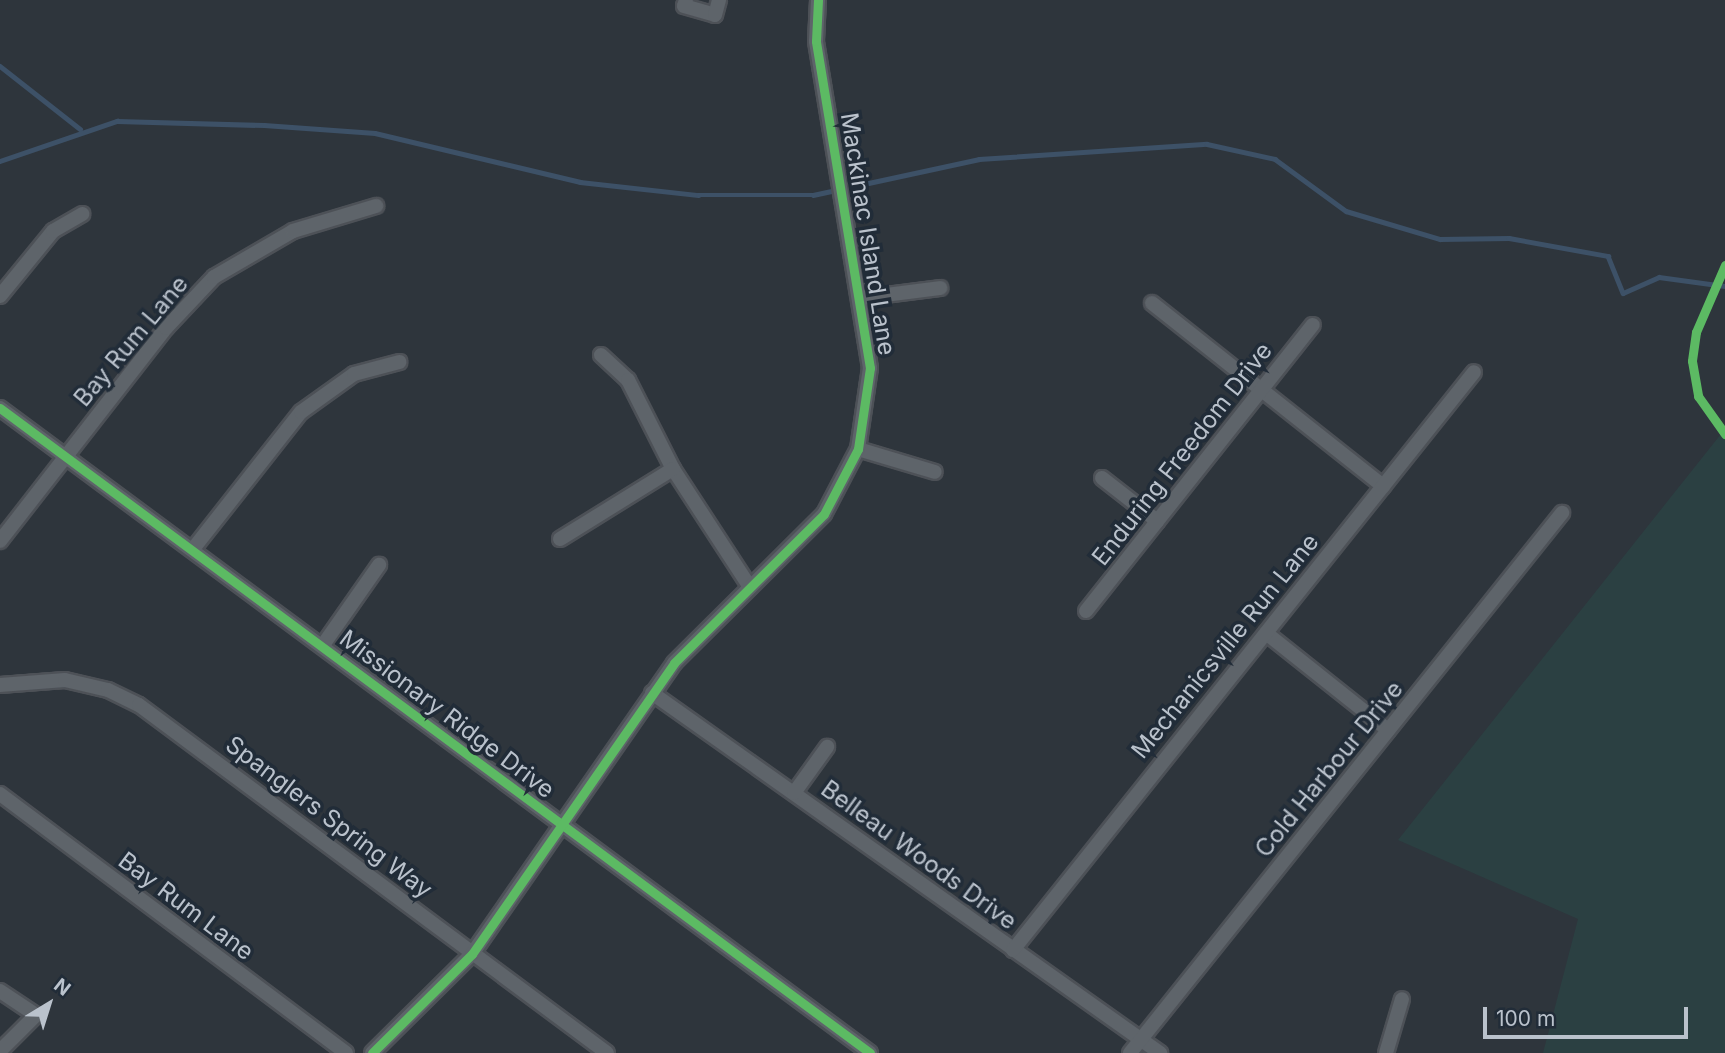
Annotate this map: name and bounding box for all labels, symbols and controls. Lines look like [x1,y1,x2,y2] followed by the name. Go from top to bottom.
[835,111,901,357] street label: Mackinac Island Lane
[68,270,194,412] street label: Bay Rum Lane
[1086,337,1278,571] street label: Enduring Freedom Drive
[1125,528,1325,764] street label: Mechanicsville Run Lane
[334,624,560,804] street label: Missionary Ridge Drive
[1249,675,1409,863] street label: Cold Harbour Drive
[220,730,438,904] street label: Spanglers Spring Way
[816,774,1022,936] street label: Belleau Woods Drive
[113,846,259,966] street label: Bay Rum Lane
[14,969,84,1039] north arrow
[49,974,75,1001] text: N
[1487,993,1692,1038] scale bar
[1496,1006,1555,1031] text: 100 m

